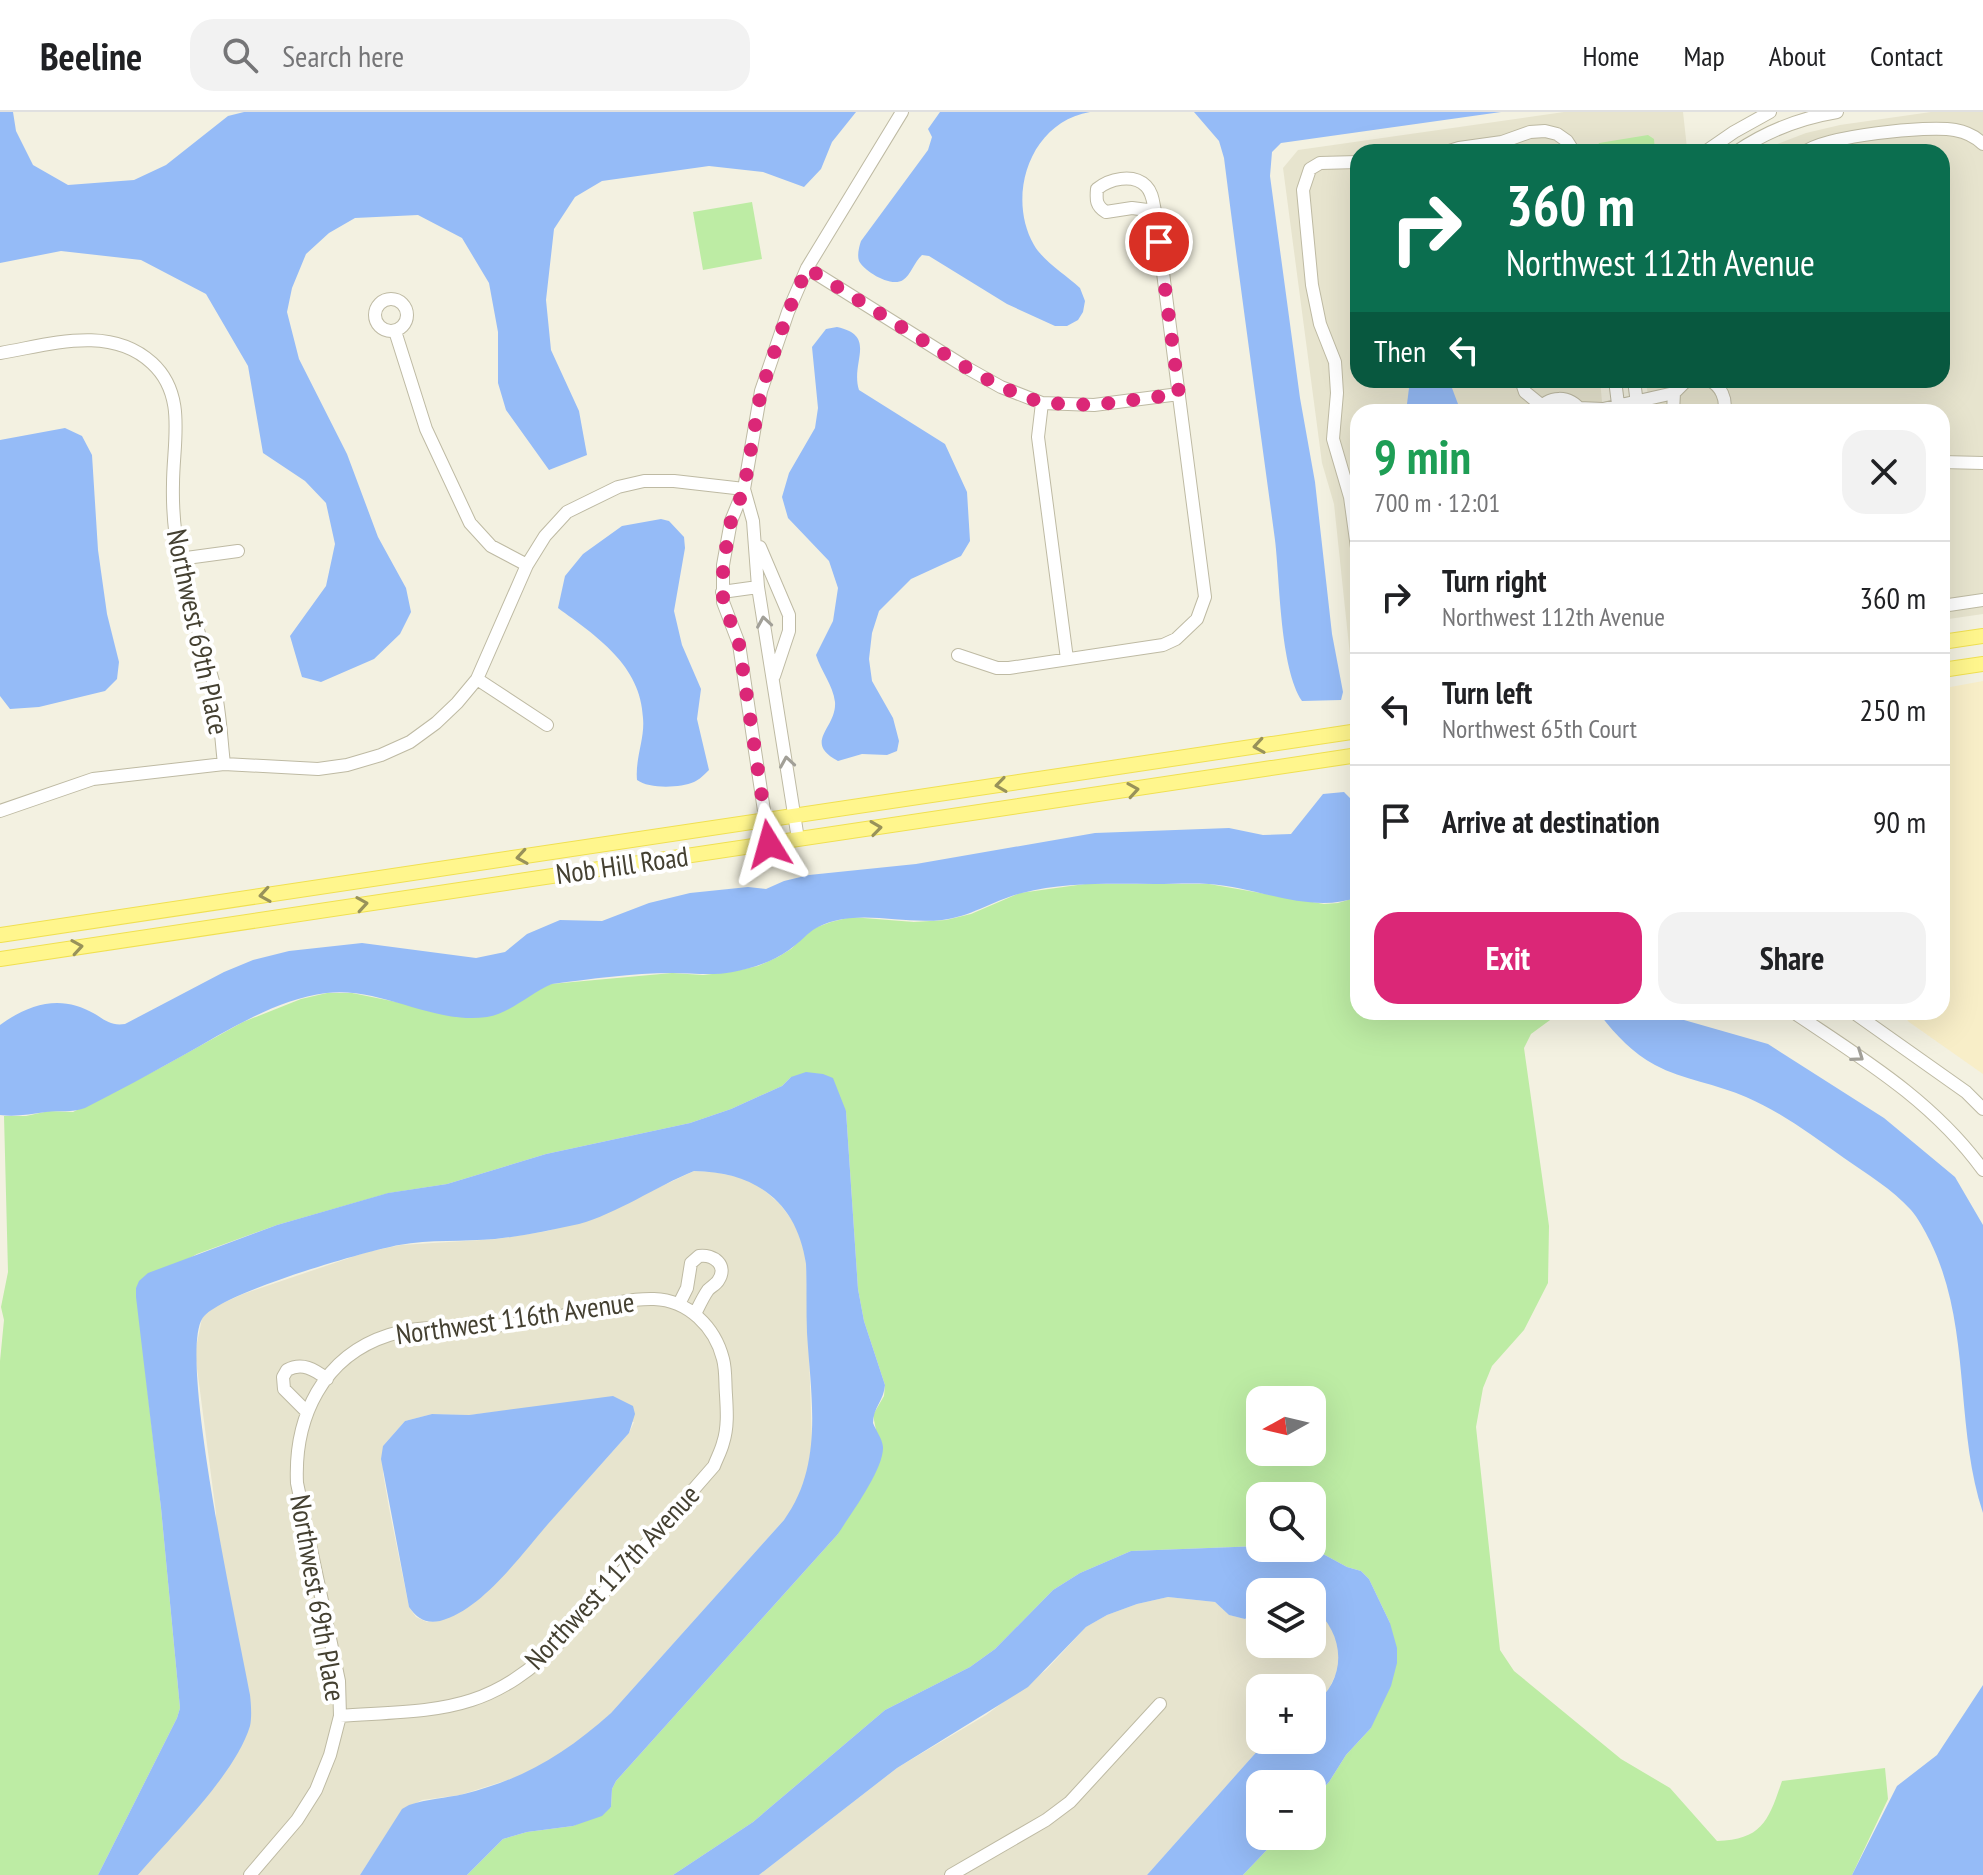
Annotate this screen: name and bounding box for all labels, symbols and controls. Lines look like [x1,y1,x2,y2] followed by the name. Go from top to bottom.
[190,19,750,91] search box
[40,31,142,80] text: Beeline
[218,33,262,77] icon: search
[282,36,404,75] text: Search here
[1583,37,1639,74] text: Home
[1683,37,1725,74] text: Map
[1769,37,1826,74] text: About
[1870,37,1943,74] text: Contact
[1506,169,1635,241] text: 360 m
[1374,176,1478,280] icon: right
[1125,208,1193,276] pin
[1137,220,1181,264] icon: arrive
[1506,239,1815,286] text: Northwest 112th Avenue
[1442,328,1486,372] icon: left
[1374,331,1426,370] text: Then
[1374,425,1471,487] text: 9 min
[1842,430,1926,514] button: close
[1374,486,1500,519] text: 700 m · 12:01
[159,526,238,738] street label: Northwest 69th Place
[1442,561,1546,600] text: Turn right
[1374,575,1418,619] icon: right
[1860,578,1926,617] text: 360 m
[1442,600,1665,633] text: Northwest 112th Avenue
[756,616,773,629] one-way arrow
[1442,673,1532,712] text: Turn left
[1374,687,1418,731] icon: left
[1860,690,1926,729] text: 250 m
[1442,712,1637,745] text: Northwest 65th Court
[1252,737,1265,754] one-way arrow
[779,756,796,769] one-way arrow
[995,776,1008,793] one-way arrow
[1126,782,1140,799] one-way arrow
[1374,799,1418,843] icon: arrive
[727,802,811,886] position arrow
[1442,802,1660,841] text: Arrive at destination
[1873,802,1926,841] text: 90 m
[869,820,882,837] one-way arrow
[553,837,690,892] street label: Nob Hill Road
[516,848,529,865] one-way arrow
[259,886,272,903] one-way arrow
[355,897,369,914] one-way arrow
[1374,912,1642,1004] button: Exit
[1658,912,1926,1004] button: Share
[70,939,84,956] one-way arrow
[1850,1046,1864,1061] one-way arrow
[393,1282,636,1353] street label: Northwest 116th Avenue
[1246,1386,1326,1466] north arrow
[1246,1386,1326,1850] map controls
[516,1476,707,1677] street label: Northwest 117th Avenue
[1246,1482,1326,1562] button: search
[282,1492,355,1704] street label: Northwest 69th Place
[1246,1578,1326,1658] button: layers
[1246,1674,1326,1754] button: +
[1246,1770,1326,1850] button: −

